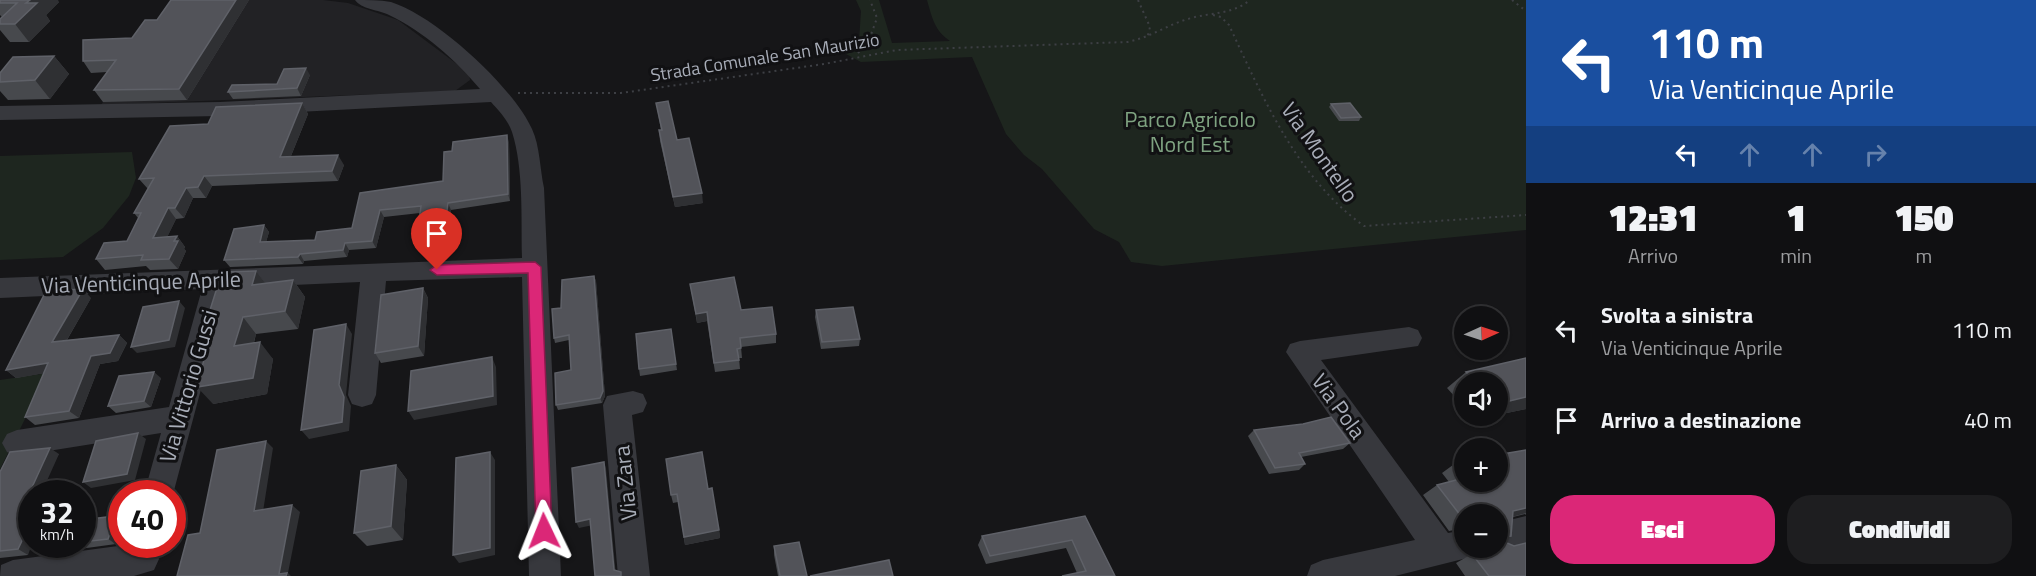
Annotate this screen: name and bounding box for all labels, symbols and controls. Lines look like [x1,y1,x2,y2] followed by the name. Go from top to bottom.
[1649,10,1764,74] text: 110 m
[1550,24,1628,102] icon: left
[649,26,881,88] street label: Strada Comunale San Maurizio
[1649,68,1894,109] text: Via Venticinque Aprile
[1273,95,1367,209] street label: Via Montello
[1124,102,1256,161] park label: Parco Agricolo Nord Est
[1670,138,1703,171] icon: left
[1733,138,1766,171] icon: ahead
[1796,138,1829,171] icon: ahead
[1859,138,1892,171] icon: right
[1608,190,1698,245] text: 12:31
[1786,190,1806,245] text: 1
[1894,190,1954,245] text: 150
[411,208,462,270] pin
[420,217,453,250] icon: arrive
[1628,240,1678,271] text: Arrivo
[1780,240,1812,271] text: min
[1916,240,1932,271] text: m
[41,262,241,302] street label: Via Venticinque Aprile
[1601,298,1753,332] text: Svolta a sinistra
[150,306,226,466] street label: Via Vittorio Gussi
[1454,306,1508,360] north arrow
[1454,306,1508,558] map controls
[1952,313,2012,347] text: 110 m
[1550,314,1583,347] icon: left
[1601,332,1783,363] text: Via Venticinque Aprile
[1303,366,1375,446] street label: Via Pola
[1454,372,1508,426] button: sound
[1601,403,1801,437] text: Arrivo a destinazione
[1964,403,2012,437] text: 40 m
[1550,404,1583,437] icon: arrive
[1454,438,1508,492] button: +
[604,444,646,522] street label: Via Zara
[108,480,186,558] speed limit sign: 40
[40,489,74,535] text: 32
[1550,495,1775,564] button: Esci
[1787,495,2012,564] button: Condividi
[512,499,576,563] position arrow
[1454,504,1508,558] button: −
[40,523,74,546] text: km/h

